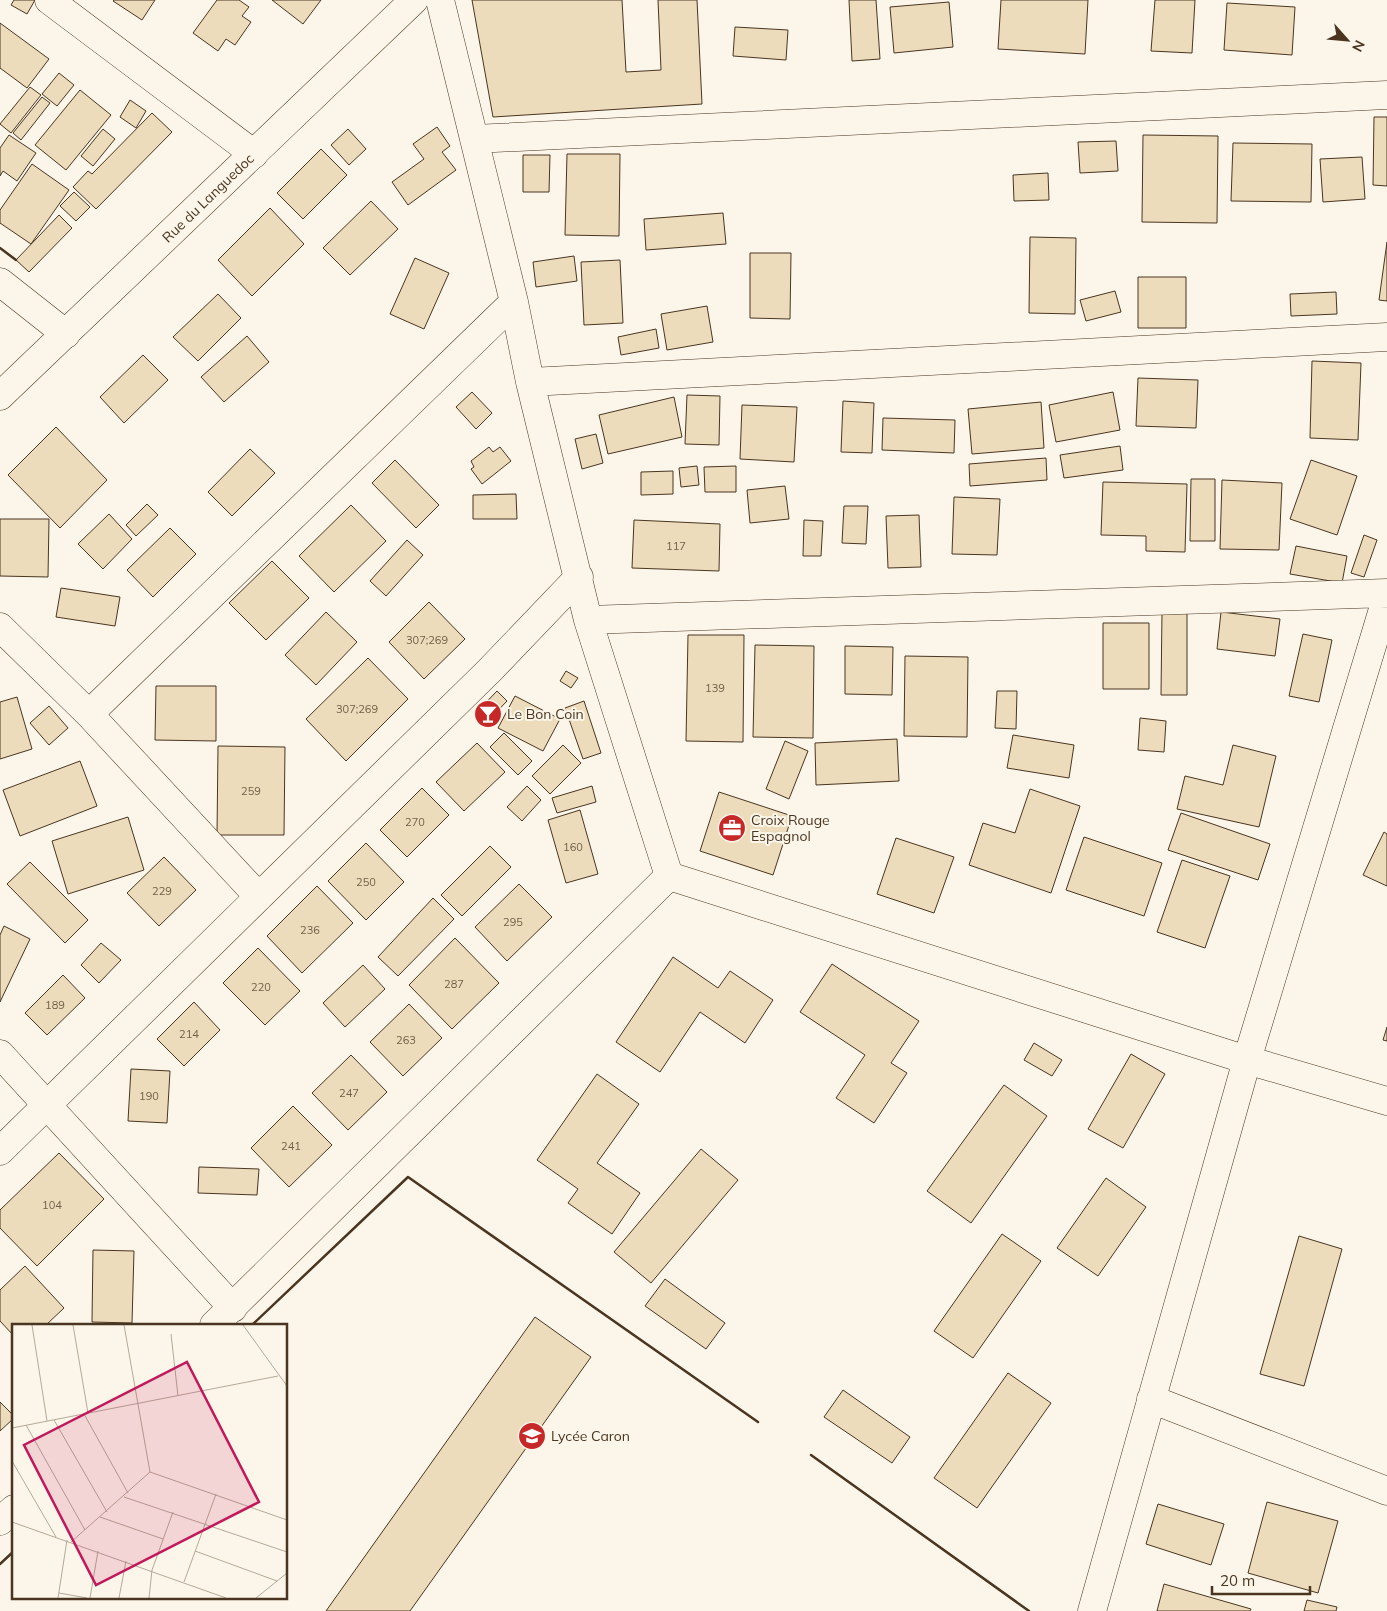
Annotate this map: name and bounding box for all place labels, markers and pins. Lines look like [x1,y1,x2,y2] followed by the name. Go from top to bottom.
[473,699,503,729] bar icon: Le Bon Coin
[507,705,584,723] place label: Le Bon Coin
[751,811,830,845] place label: Croix Rouge Espagnol
[717,813,747,843] office icon: Croix Rouge Espagnol
[517,1421,547,1451] school or university icon: Lycée Caron
[551,1427,630,1445] place label: Lycée Caron

